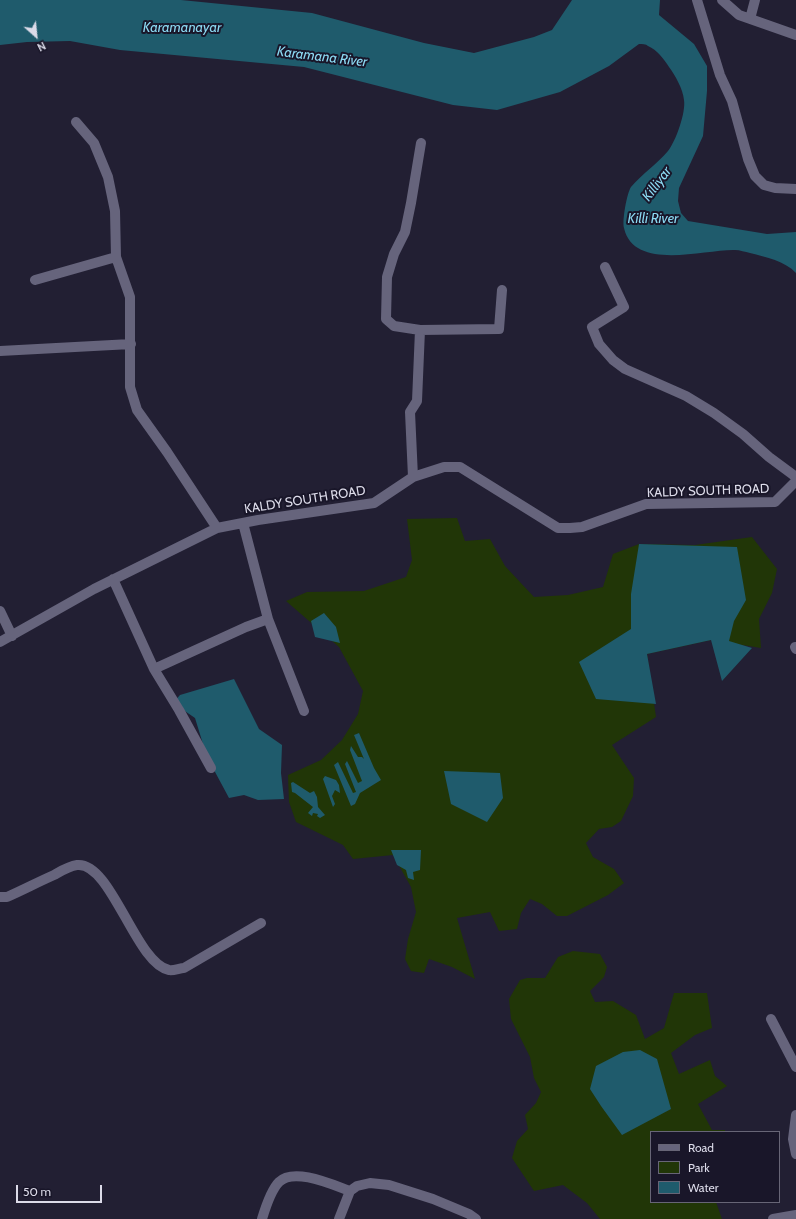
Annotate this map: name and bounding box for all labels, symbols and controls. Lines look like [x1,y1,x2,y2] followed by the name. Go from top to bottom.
[16,16,56,56] north arrow
[143,20,221,36] water label: Karamanayar
[35,39,48,55] text: N
[276,43,368,71] water label: Karamana River
[639,164,675,204] water label: Killiyar
[628,211,678,227] water label: Killi River
[647,481,769,501] street label: KALDY SOUTH ROAD
[243,483,367,517] street label: KALDY SOUTH ROAD
[650,1131,780,1203] legend
[688,1140,714,1155] text: Road
[688,1160,710,1175] text: Park
[18,1177,104,1203] scale bar
[688,1180,718,1195] text: Water
[23,1184,51,1199] text: 50 m

